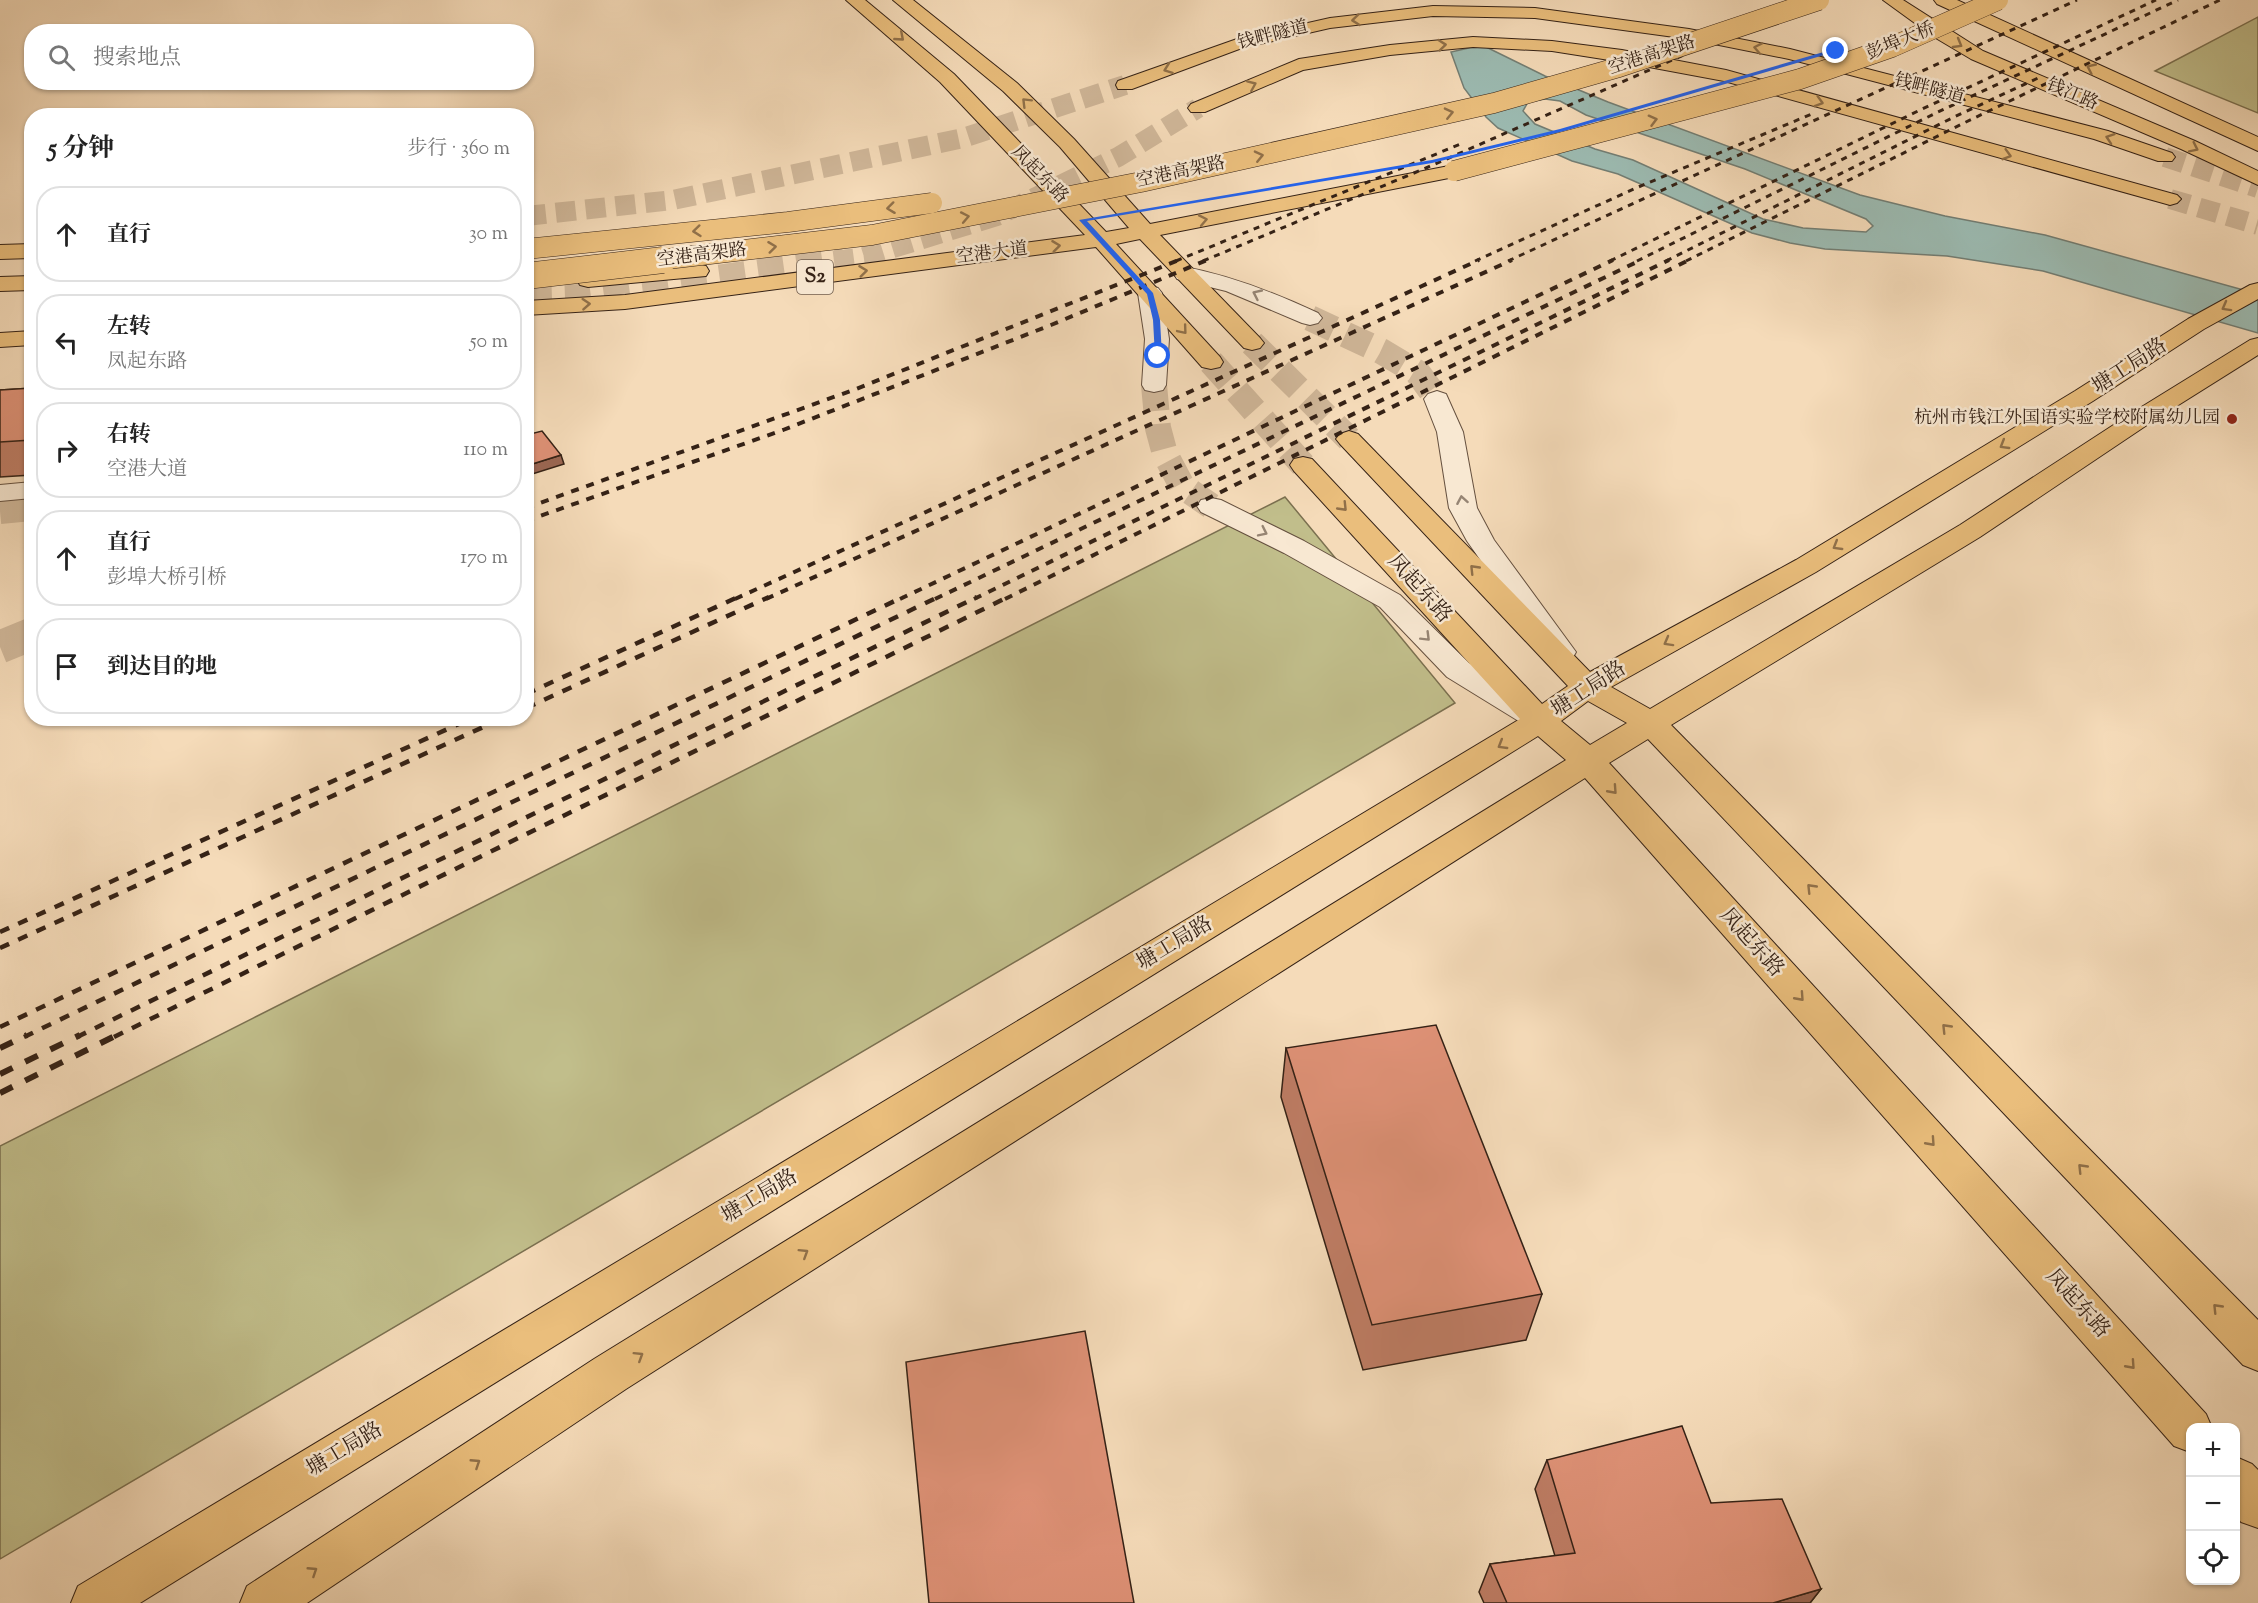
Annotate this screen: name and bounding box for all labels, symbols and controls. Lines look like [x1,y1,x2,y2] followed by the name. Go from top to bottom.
[1352,13,1361,26] one-way arrow
[1235,15,1311,57] street label: 钱畔隧道
[1863,16,1939,68] street label: 彭埠大桥
[24,24,534,90] search box
[893,30,904,41] one-way arrow
[1605,30,1699,82] street label: 空港高架路
[1822,37,1848,63] route end
[1952,37,1962,48] one-way arrow
[1437,39,1447,52] one-way arrow
[45,41,78,74] icon: search
[1753,42,1763,55] one-way arrow
[93,43,181,75] text: 搜索地点
[1163,62,1174,74] one-way arrow
[2086,63,2097,75] one-way arrow
[1891,68,1967,112] street label: 钱畔隧道
[2042,72,2102,118] street label: 钱江路
[1246,80,1257,92] one-way arrow
[1814,95,1824,108] one-way arrow
[1022,99,1033,110] one-way arrow
[1443,107,1453,120] one-way arrow
[1648,114,1658,127] one-way arrow
[48,131,114,168] text: 5 分钟
[2105,132,2116,145] one-way arrow
[407,135,510,164] text: 步行 · 360 m
[1005,140,1073,210] street label: 凤起东路
[2188,140,2199,152] one-way arrow
[2001,148,2012,160] one-way arrow
[1253,150,1263,163] one-way arrow
[1134,151,1228,195] street label: 空港高架路
[886,201,896,214] one-way arrow
[959,211,969,224] one-way arrow
[1197,214,1207,227] one-way arrow
[50,218,83,251] icon: ahead
[107,220,151,252] text: 直行
[469,220,508,249] text: 30 m
[693,224,702,237] one-way arrow
[955,237,1029,271] street label: 空港大道
[656,238,748,274] street label: 空港高架路
[1052,240,1061,253] one-way arrow
[768,242,777,254] one-way arrow
[797,260,833,294] road number: S2
[858,265,868,278] one-way arrow
[1253,289,1264,301] one-way arrow
[582,298,591,311] one-way arrow
[2222,300,2232,311] one-way arrow
[107,312,151,344] text: 左转
[1176,323,1187,334] one-way arrow
[50,326,83,359] icon: left
[470,328,508,357] text: 50 m
[2087,332,2173,402] street label: 塘工局路
[1144,342,1170,368] route start
[107,348,187,377] text: 凤起东路
[1914,406,2220,432] place label: 杭州市钱江外国语实验学校附属幼儿园
[2225,412,2239,426] marker: 杭州市钱江外国语实验学校附属幼儿园
[107,420,151,452] text: 右转
[50,434,83,467] icon: right
[463,436,508,465] text: 110 m
[2000,437,2010,449] one-way arrow
[107,456,187,485] text: 空港大道
[1456,495,1469,505] one-way arrow
[1336,501,1347,511] one-way arrow
[1257,525,1268,536] one-way arrow
[107,528,151,560] text: 直行
[1833,539,1843,551] one-way arrow
[50,542,83,575] icon: ahead
[460,544,508,573] text: 170 m
[1380,548,1458,630] street label: 凤起东路
[107,564,227,593] text: 彭埠大桥引桥
[1470,565,1481,575] one-way arrow
[1418,630,1429,641] one-way arrow
[1663,635,1674,646] one-way arrow
[50,650,83,683] icon: arrive
[107,652,217,684] text: 到达目的地
[1546,655,1632,725] street label: 塘工局路
[1498,737,1508,749] one-way arrow
[1606,783,1617,794] one-way arrow
[1807,884,1818,895] one-way arrow
[1712,902,1790,984] street label: 凤起东路
[1131,910,1219,978] street label: 塘工局路
[1793,990,1804,1001] one-way arrow
[1943,1024,1954,1035] one-way arrow
[1924,1135,1935,1146] one-way arrow
[716,1163,804,1231] street label: 塘工局路
[2078,1164,2089,1175] one-way arrow
[798,1248,808,1260] one-way arrow
[2038,1263,2116,1345] street label: 凤起东路
[2214,1305,2225,1316] one-way arrow
[633,1352,643,1364] one-way arrow
[2124,1358,2135,1369] one-way arrow
[301,1416,389,1484] street label: 塘工局路
[2186,1423,2240,1585] map controls
[2186,1423,2240,1477] button: +
[469,1459,480,1470] one-way arrow
[2186,1477,2240,1531] button: −
[2186,1531,2240,1585] button: locate
[306,1567,317,1578] one-way arrow

